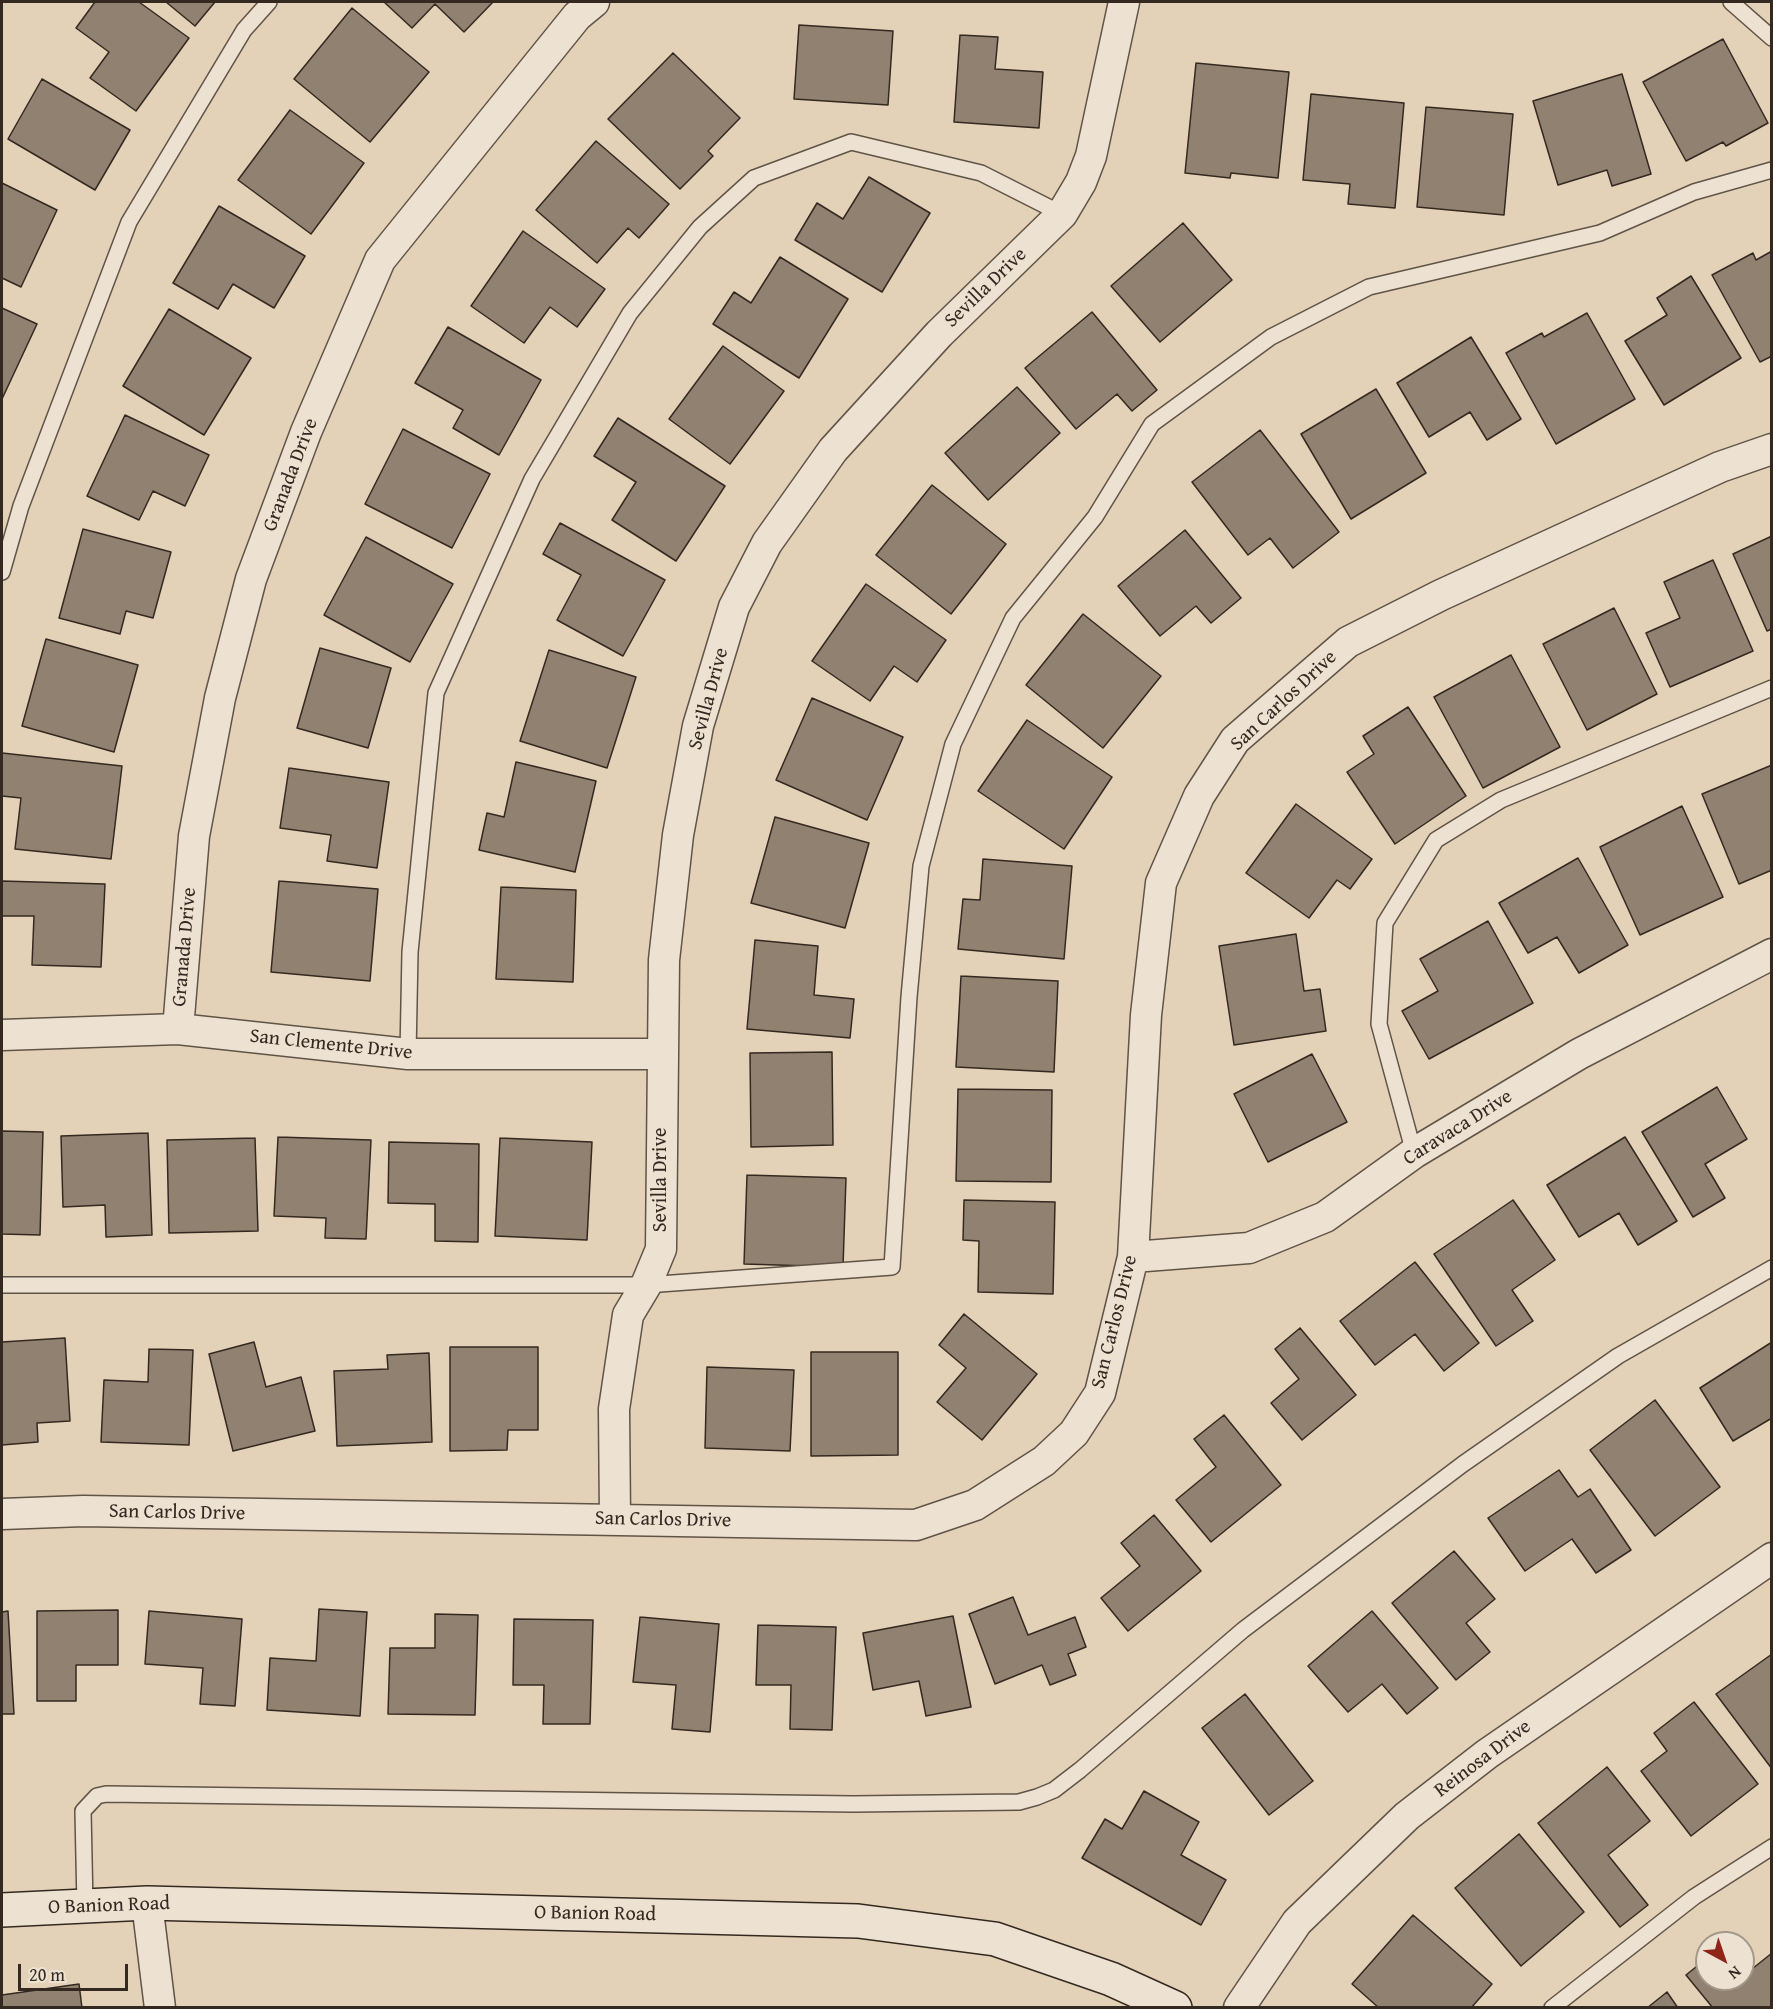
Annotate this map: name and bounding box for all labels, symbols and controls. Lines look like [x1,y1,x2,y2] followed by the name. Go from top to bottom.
[940,243,1032,333] street label: Sevilla Drive
[258,415,324,535] street label: Granada Drive
[684,645,734,753] street label: Sevilla Drive
[1226,646,1342,756] street label: San Carlos Drive
[168,886,202,1008] street label: Granada Drive
[248,1025,414,1065] street label: San Clemente Drive
[1399,1085,1517,1171] street label: Caravaca Drive
[649,1128,673,1232] street label: Sevilla Drive
[1087,1253,1143,1391] street label: San Carlos Drive
[109,1500,245,1526] street label: San Carlos Drive
[595,1507,731,1533] street label: San Carlos Drive
[1430,1715,1536,1803] street label: Reinosa Drive
[48,1892,170,1920] street label: O Banion Road
[534,1901,656,1927] street label: O Banion Road
[1695,1931,1755,1991] north arrow
[21,1952,130,1990] scale bar
[29,1961,65,1988] text: 20 m
[1723,1961,1747,1986] text: N

